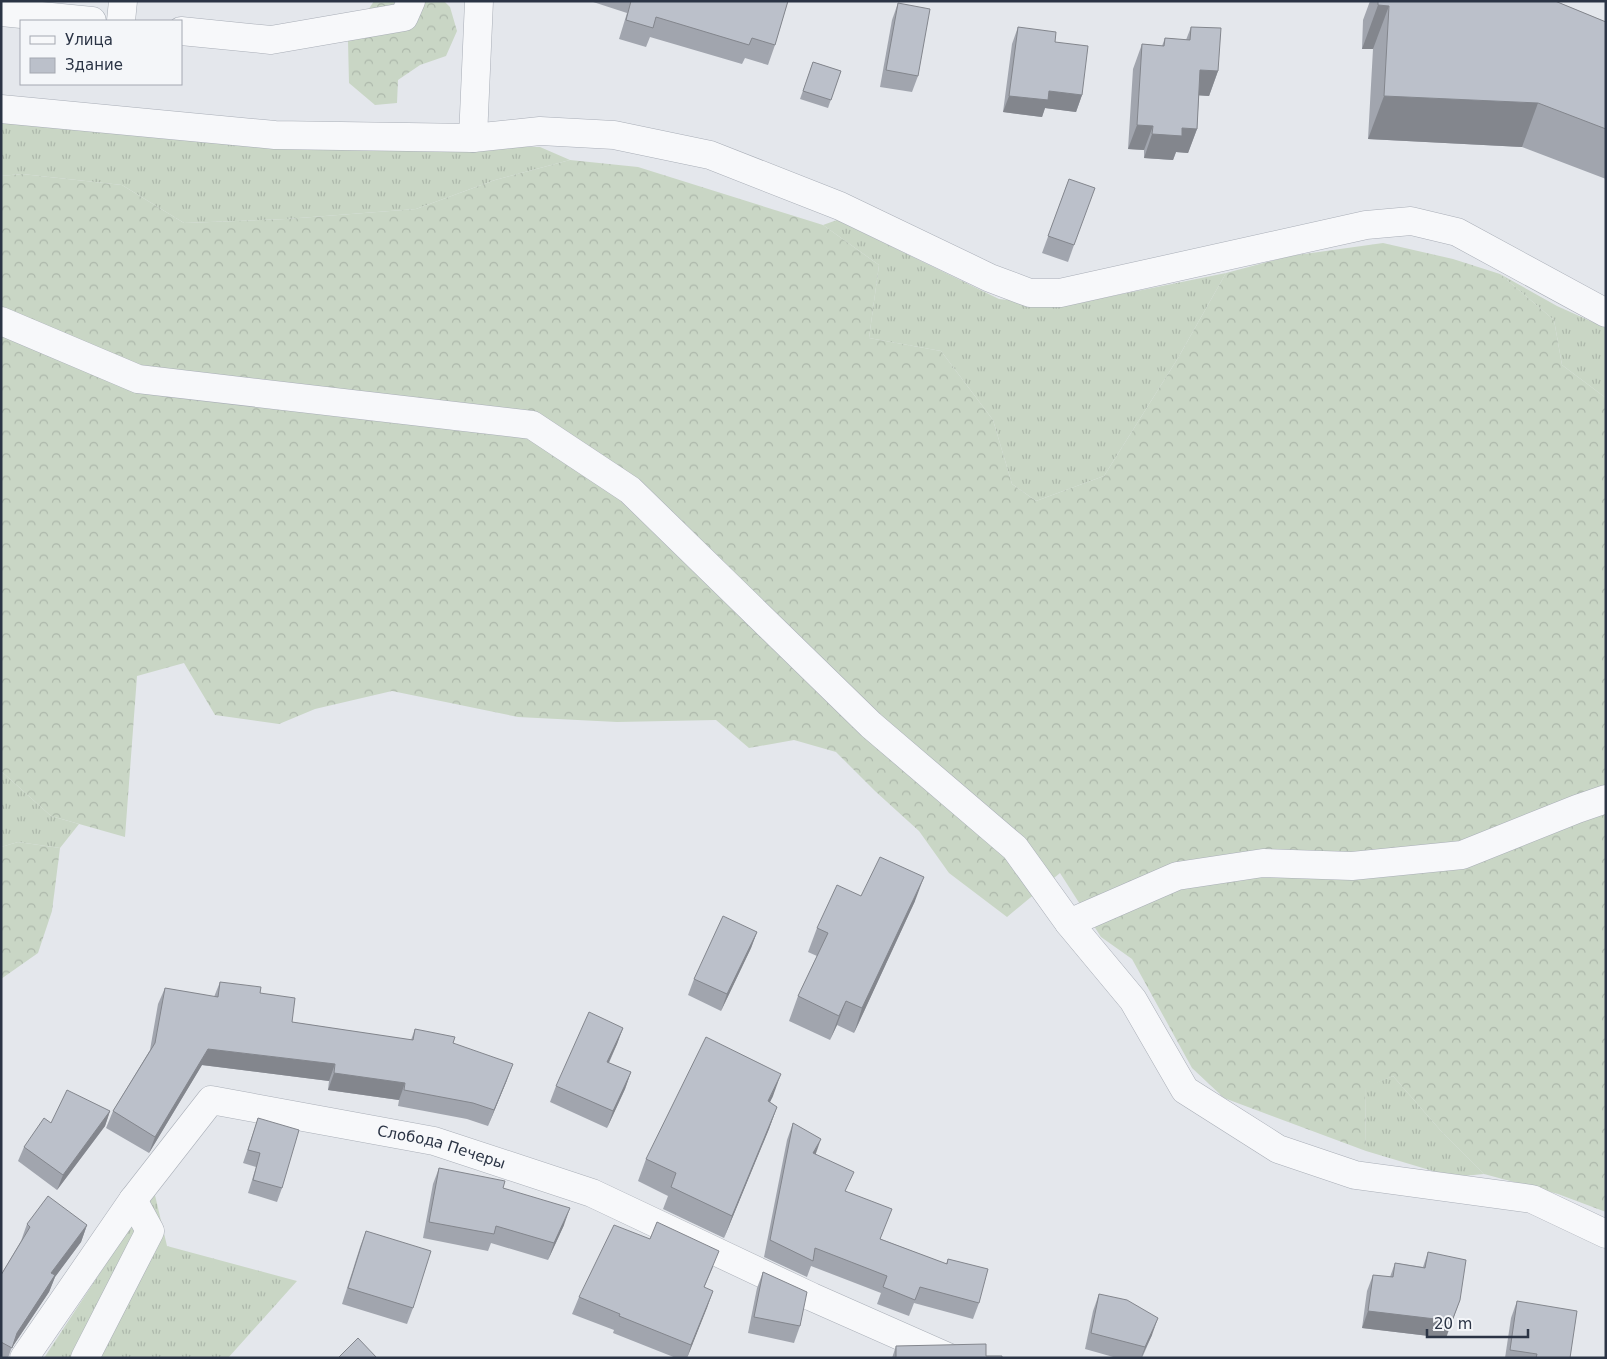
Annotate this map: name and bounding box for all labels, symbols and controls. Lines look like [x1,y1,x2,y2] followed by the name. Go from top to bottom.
[20,20,182,85] legend
[65,31,113,49] text: Улица
[65,56,123,74] text: Здание
[376,1122,508,1173] street label: Слобода Печеры
[1427,1306,1528,1338] scale bar
[1434,1315,1472,1333] text: 20 m

